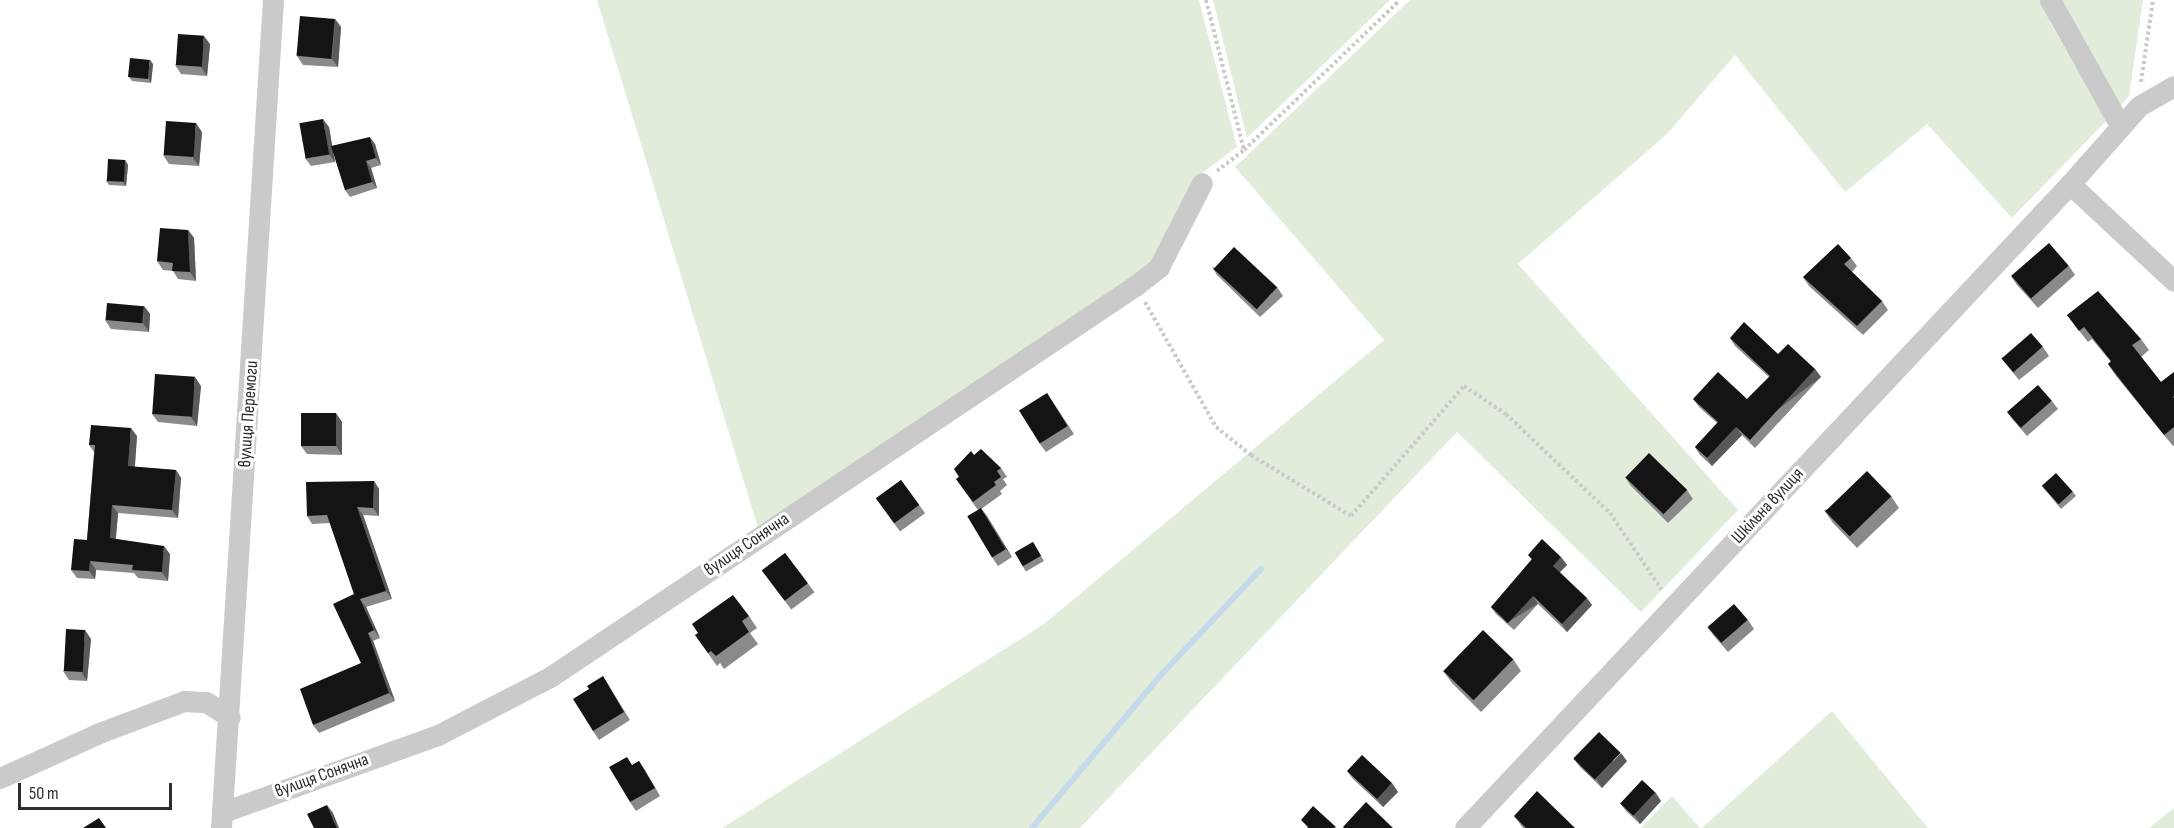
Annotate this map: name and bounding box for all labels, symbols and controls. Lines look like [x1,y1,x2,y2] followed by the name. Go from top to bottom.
[234,360,264,468] street label: вулиця Перемоги
[1727,464,1809,548] street label: Шкільна вулиця
[700,509,794,581] street label: вулиця Сонячна
[272,749,372,803] street label: вулиця Сонячна
[21,771,176,809] scale bar
[29,783,59,804] text: 50 m

